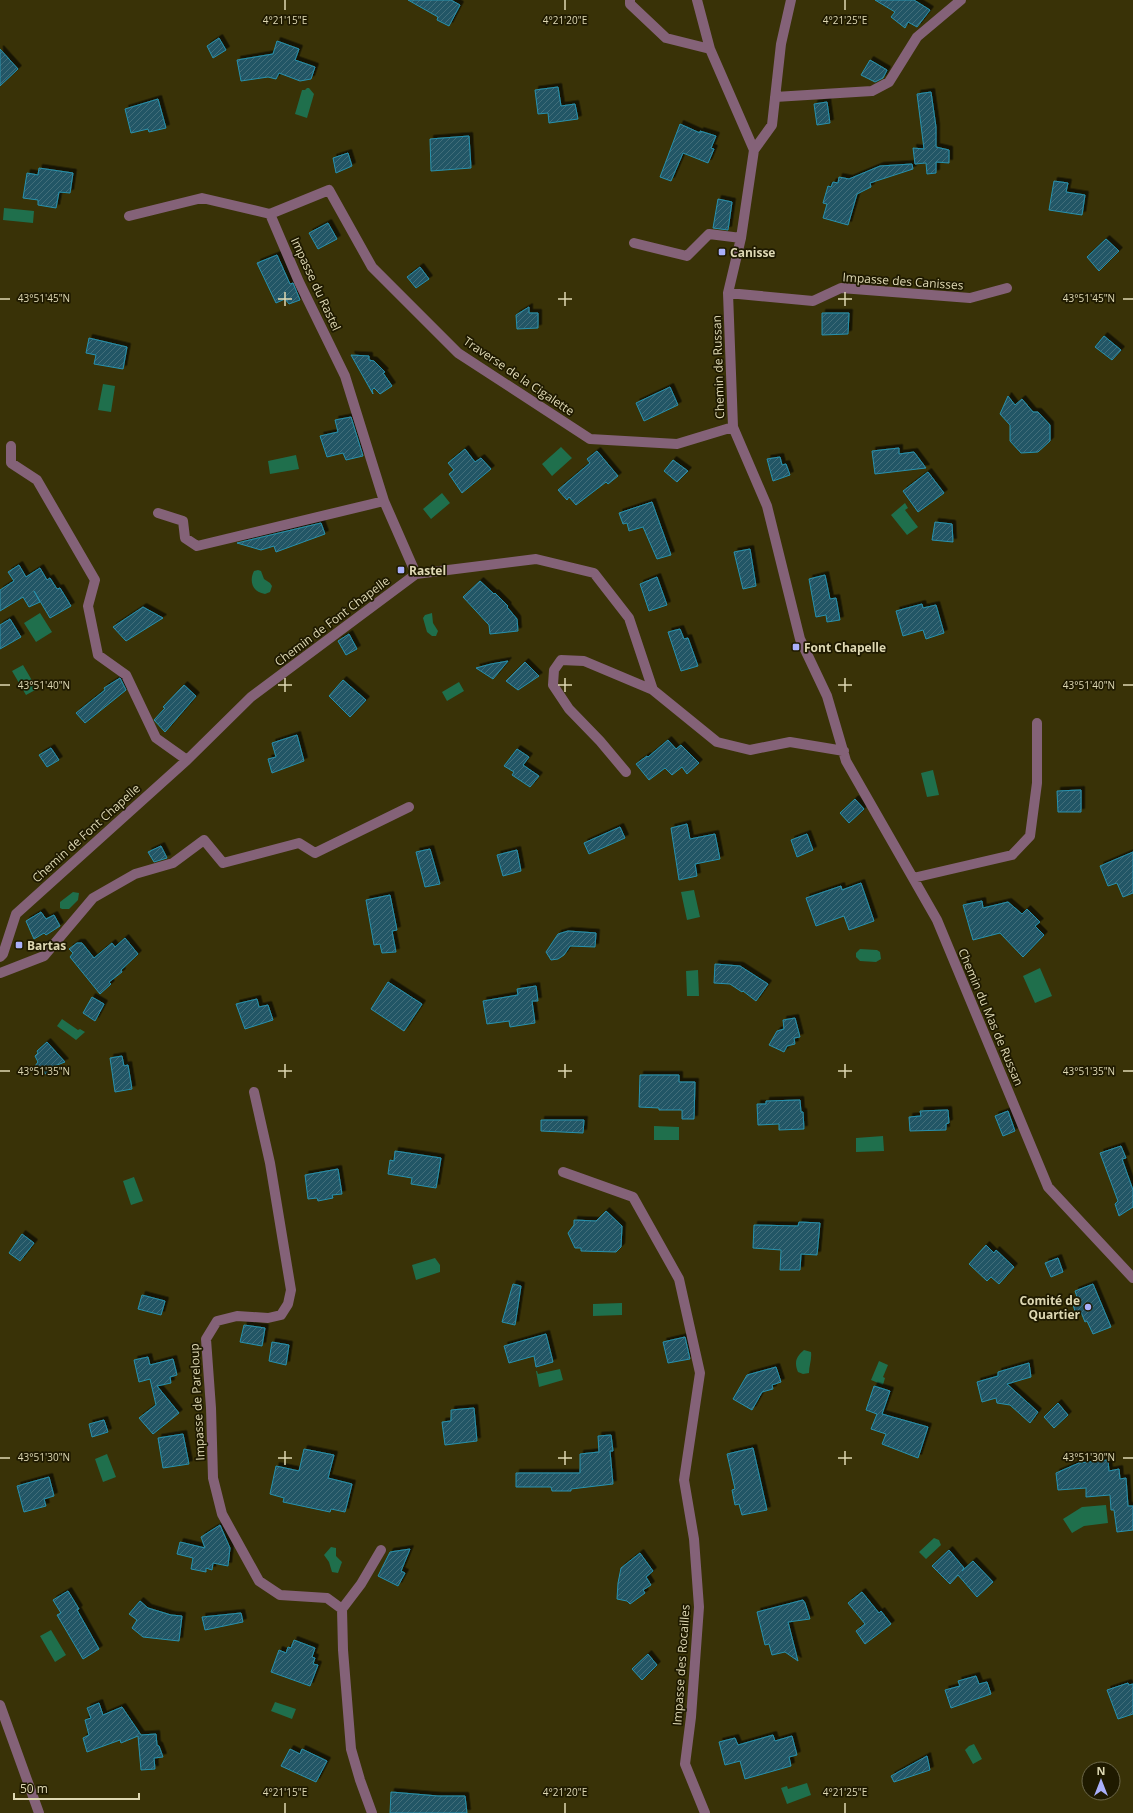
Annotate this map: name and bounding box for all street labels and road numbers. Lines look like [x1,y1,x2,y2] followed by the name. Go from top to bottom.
[287,234,345,334] street label: Impasse du Rastel
[842,268,964,294] street label: Impasse des Canisses
[708,315,728,419] street label: Chemin de Russan
[460,333,578,420] street label: Traverse de la Cigalette
[271,572,393,670] street label: Chemin de Font Chapelle
[28,780,144,886] street label: Chemin de Font Chapelle
[954,946,1028,1088] street label: Chemin du Mas de Russan
[185,1343,209,1461] street label: Impasse de Pareloup
[668,1604,694,1726] street label: Impasse des Rocailles

